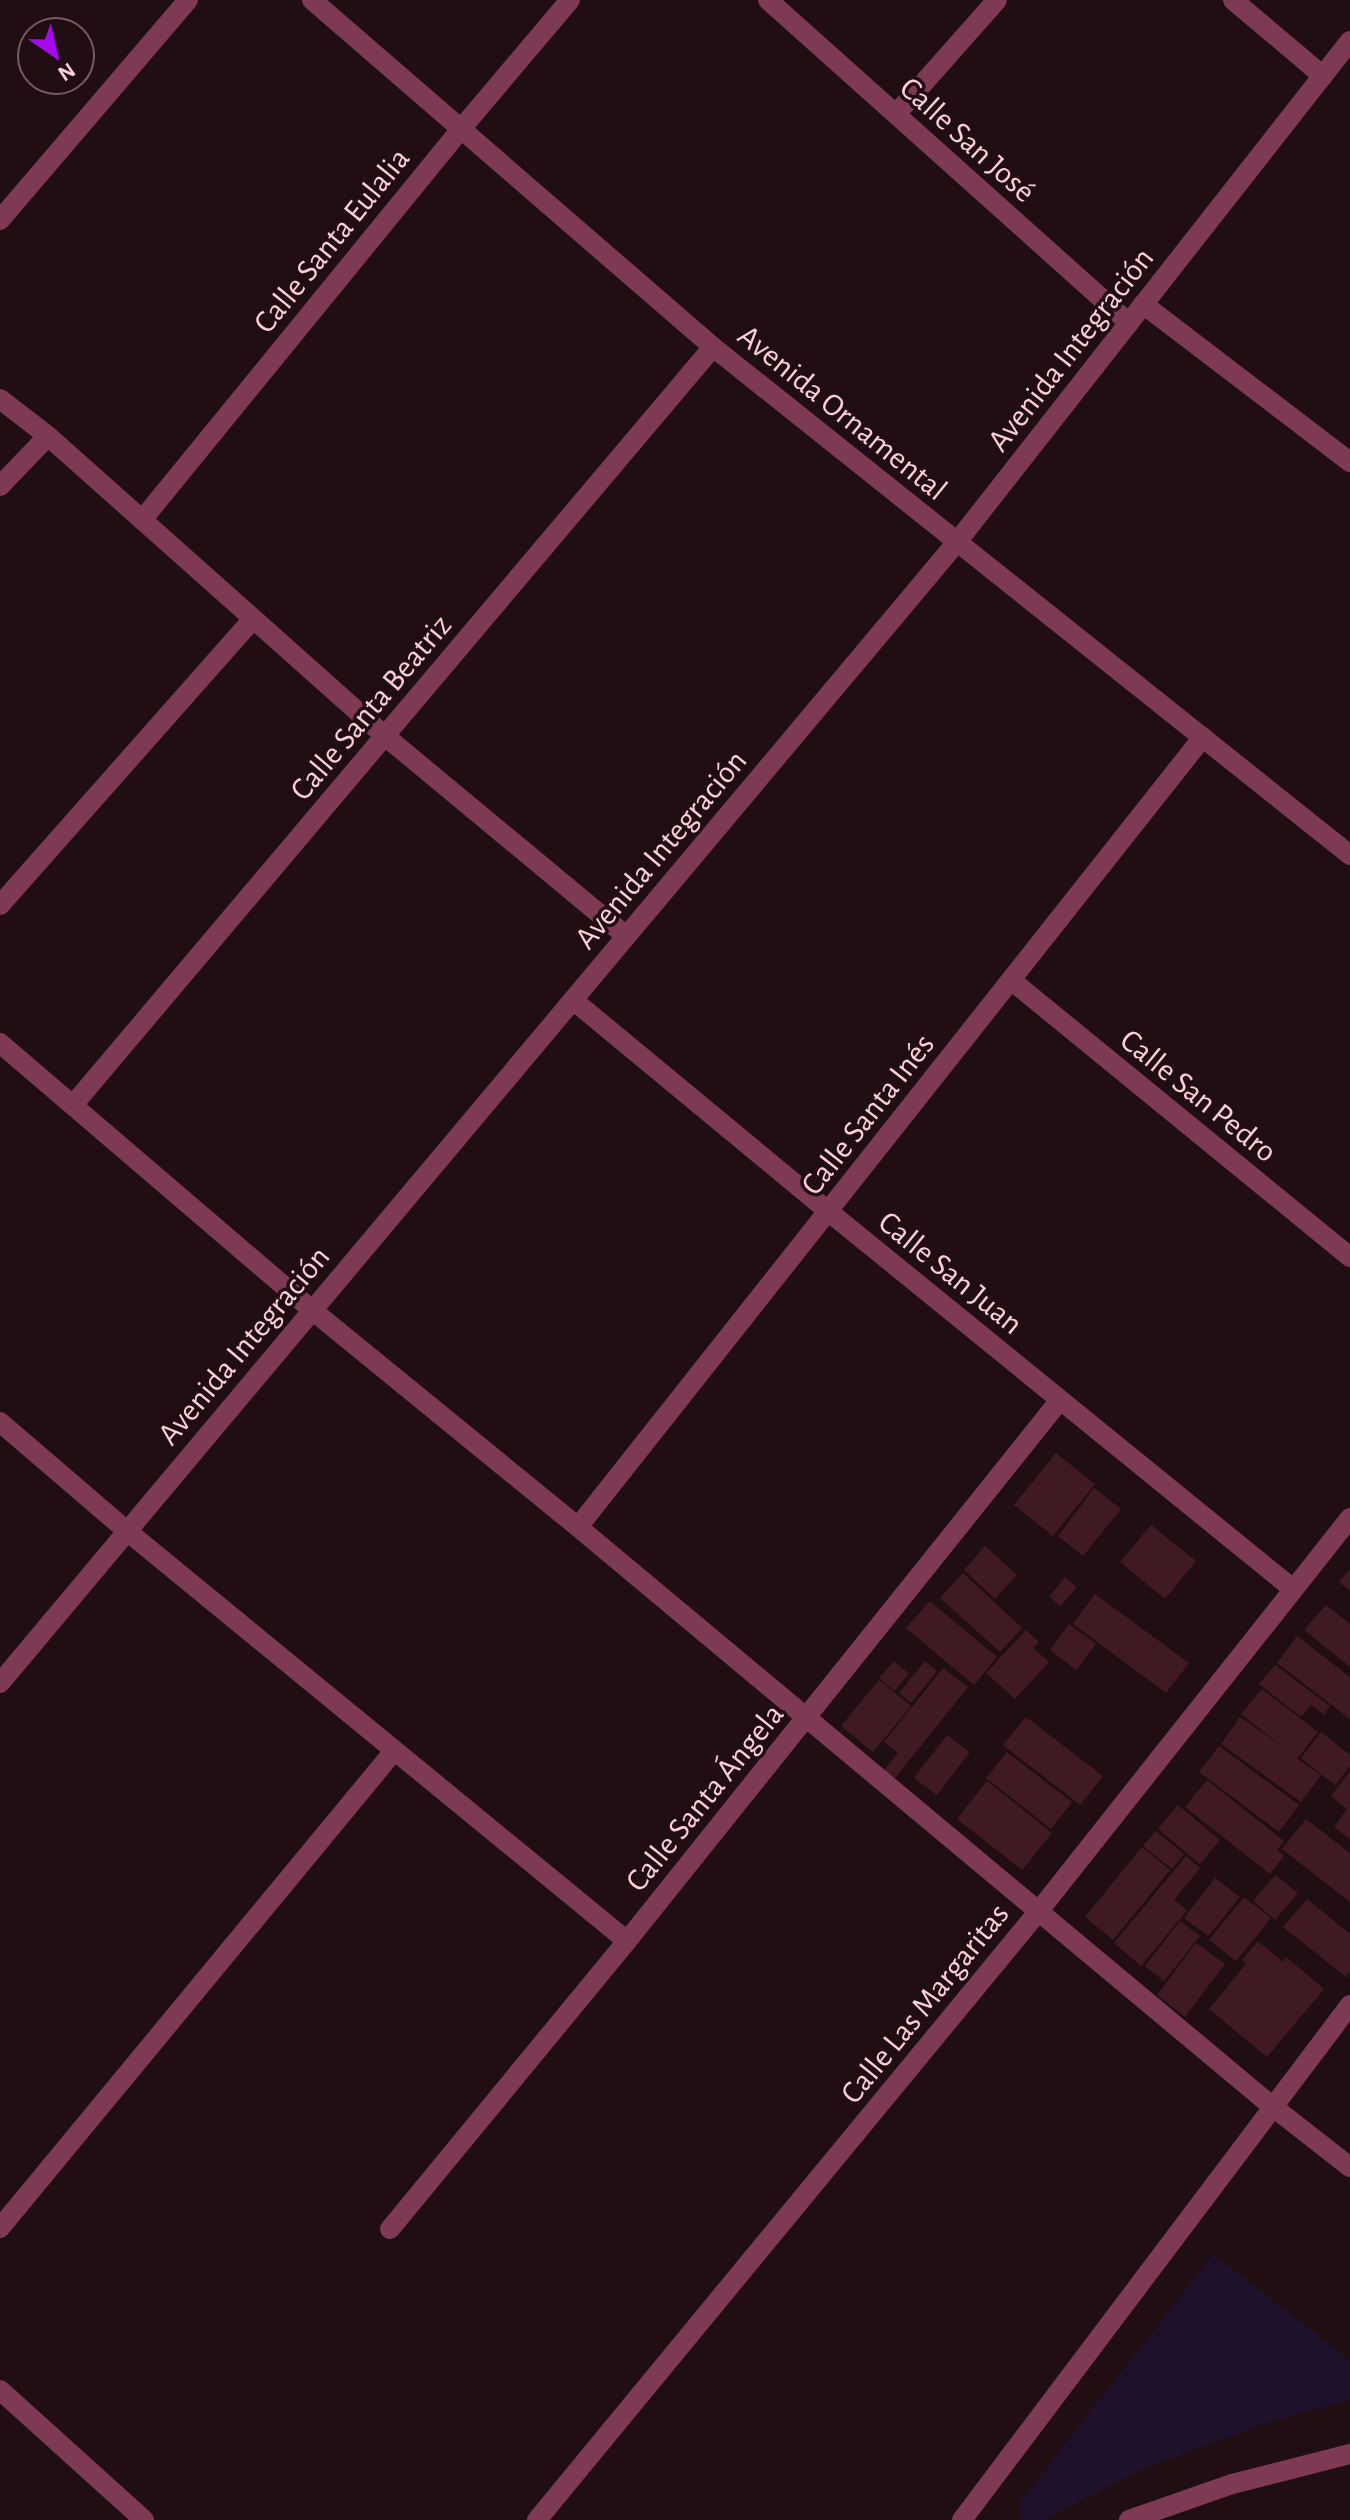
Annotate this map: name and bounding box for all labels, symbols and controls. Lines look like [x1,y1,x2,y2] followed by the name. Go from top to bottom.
[16,16,96,96] north arrow
[54,58,79,85] text: N
[894,71,1041,208] street label: Calle San José
[248,142,416,339] street label: Calle Santa Eulalia
[982,242,1160,457] street label: Avenida Integración
[732,319,953,506] street label: Avenida Ornamental
[284,609,457,806] street label: Calle Santa Beatriz
[569,744,753,955] street label: Avenida Integración
[1114,1023,1283,1168] street label: Calle San Pedro
[795,1028,940,1201] street label: Calle Santa Inés
[872,1205,1028,1340] street label: Calle San Juan
[152,1240,336,1451] street label: Avenida Integración
[617,1696,790,1897] street label: Calle Santa Ángela
[835,1898,1015,2110] street label: Calle Las Margaritas

